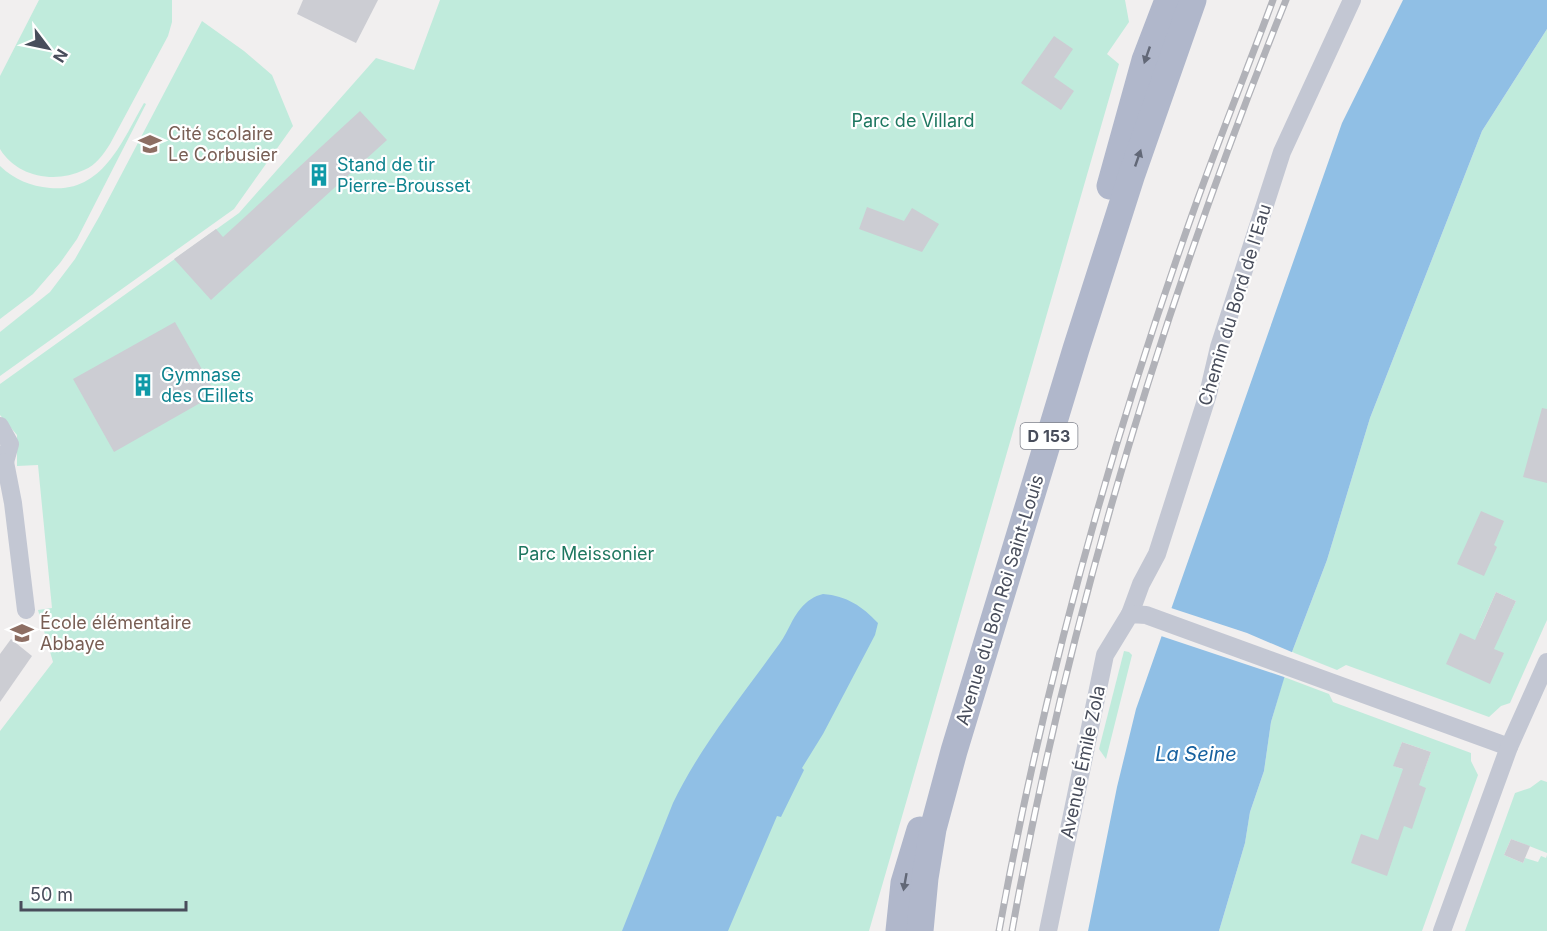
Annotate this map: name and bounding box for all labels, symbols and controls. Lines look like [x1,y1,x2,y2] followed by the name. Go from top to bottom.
[18,18,78,78] north arrow
[49,45,72,66] text: N
[1142,46,1152,64] one-way arrow
[851,110,975,131] park label: Parc de Villard
[168,123,278,165] place label: Cité scolaire Le Corbusier
[137,131,163,157] school or university icon: Cité scolaire Le Corbusier
[1133,149,1143,167] one-way arrow
[337,154,471,196] place label: Stand de tir Pierre-Brousset
[306,162,332,188] building icon: Stand de tir Pierre-Brousset
[1194,201,1275,408] street label: Chemin du Bord de l'Eau
[161,364,254,406] place label: Gymnase des Œillets
[130,372,156,398] building icon: Gymnase des Œillets
[1020,423,1078,449] road number: D 153
[951,472,1048,728] street label: Avenue du Bon Roi Saint-Louis
[518,543,655,564] park label: Parc Meissonier
[40,611,191,654] place label: École élémentaire Abbaye
[9,620,35,646] school or university icon: École élémentaire Abbaye
[1055,683,1109,840] street label: Avenue Émile Zola
[1155,742,1237,766] water label: La Seine
[900,873,909,892] one-way arrow
[21,874,186,912] scale bar
[30,884,73,905] text: 50 m

